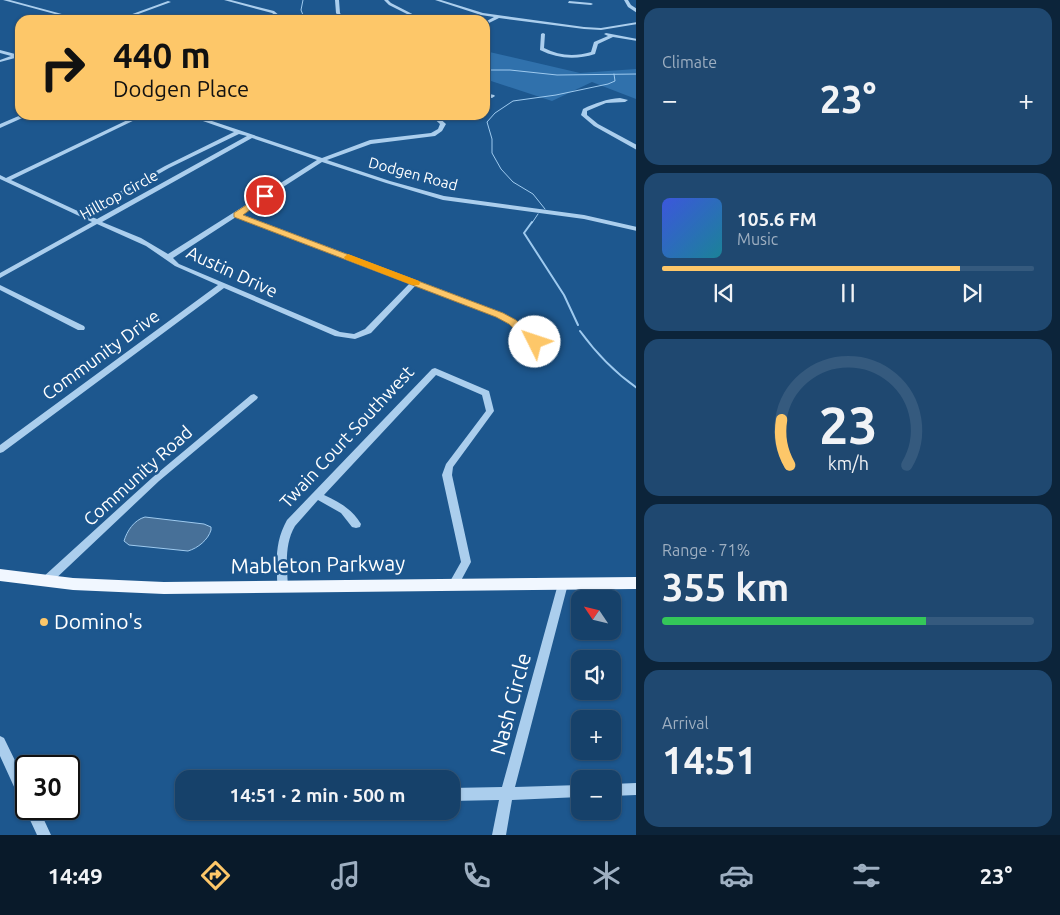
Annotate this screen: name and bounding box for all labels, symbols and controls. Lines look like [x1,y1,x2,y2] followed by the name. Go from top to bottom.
[30,35,95,100] icon: right
[113,35,211,75] text: 440 m
[662,53,717,71] text: Climate
[113,76,249,101] text: Dodgen Place
[820,78,876,120] text: 23°
[662,84,678,115] text: −
[1018,84,1034,115] text: +
[367,153,460,194] street label: Dodgen Road
[77,166,161,223] street label: Hilltop Circle
[244,175,286,217] pin
[251,182,279,210] icon: arrive
[737,208,817,230] text: 105.6 FM
[737,230,778,248] text: Music
[184,241,281,301] street label: Austin Drive
[710,279,738,307] icon: previous
[834,279,862,307] icon: pause
[958,279,986,307] icon: next
[38,305,163,403] street label: Community Drive
[508,315,560,367] position arrow
[275,361,417,511] street label: Twain Court Southwest
[819,396,877,454] text: 23
[79,421,196,529] street label: Community Road
[827,453,869,473] text: km/h
[662,541,750,559] text: Range · 71%
[230,550,406,578] street label: Mableton Parkway
[662,566,789,608] text: 355 km
[571,590,621,640] north arrow
[571,590,621,820] map controls
[54,609,142,633] place label: Domino's
[38,616,50,628] marker: Domino's
[485,650,535,757] street label: Nash Circle
[571,650,621,700] button: sound
[571,710,621,760] button: +
[662,714,709,732] text: Arrival
[662,739,757,781] text: 14:51
[15,755,80,820] speed limit sign: 30
[571,770,621,820] button: −
[230,784,405,806] text: 14:51 · 2 min · 500 m
[198,858,233,893] icon: directions
[328,858,363,893] icon: music
[459,858,494,893] icon: phone
[589,858,624,893] icon: climate
[719,858,754,893] icon: car
[849,858,884,893] icon: filters
[48,863,103,888] text: 14:49
[980,863,1012,888] text: 23°

